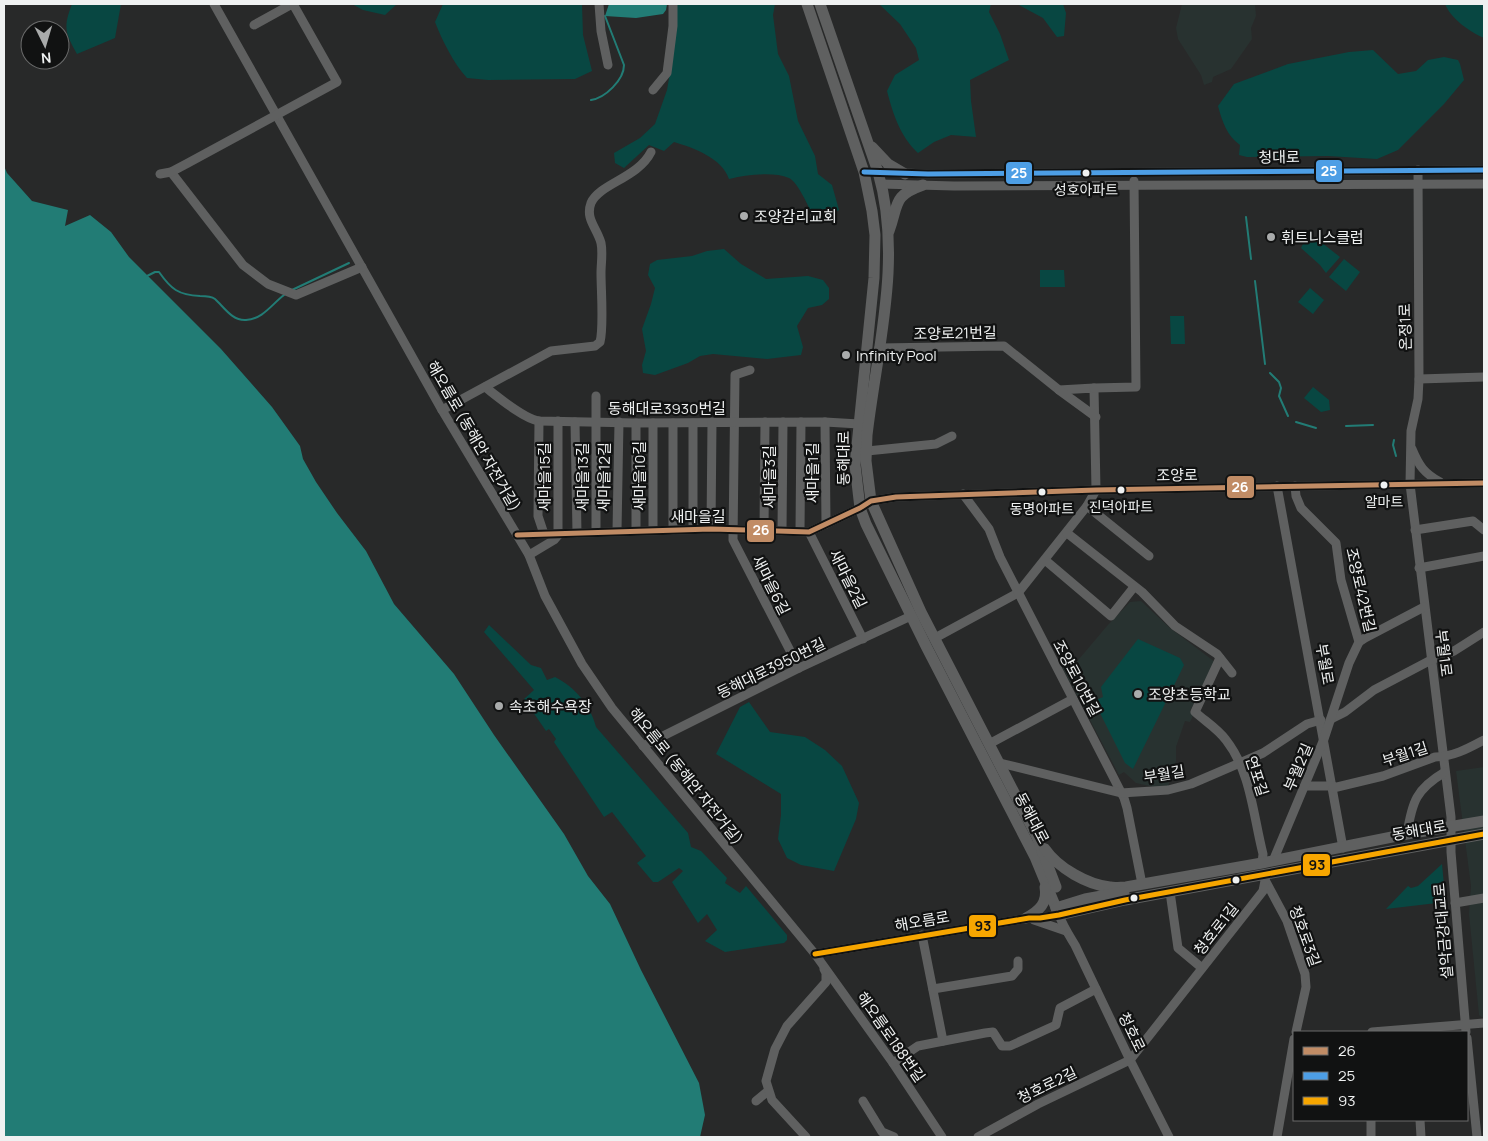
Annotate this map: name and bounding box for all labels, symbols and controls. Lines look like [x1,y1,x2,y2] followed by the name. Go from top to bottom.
[20,20,70,70] north arrow
[40,49,52,68] text: N
[1258,146,1300,168] street label: 청대로
[1315,159,1343,183] line badge: 25
[1005,161,1033,185] line badge: 25
[1321,161,1337,180] text: 25
[1011,163,1027,182] text: 25
[1081,168,1091,178] marker: 성호아파트
[1054,180,1118,199] place label: 성호아파트
[754,206,837,227] place label: 조양감리교회
[738,210,750,222] marker: 조양감리교회
[1281,227,1364,248] place label: 휘트니스클럽
[1265,231,1277,243] marker: 휘트니스클럽
[1394,303,1416,351] street label: 온정1로
[913,322,997,344] street label: 조양로21번길
[856,345,937,366] place label: Infinity Pool
[840,349,852,361] marker: Infinity Pool
[422,357,526,515] street label: 해오름로 (동해안 자전거길)
[608,398,726,419] street label: 동해대로3930번길
[833,430,854,486] street label: 동해대로
[629,441,650,511] street label: 새마을10길
[534,442,555,512] street label: 새마을15길
[572,442,593,512] street label: 새마을13길
[593,442,615,512] street label: 새마을12길
[802,442,823,504] street label: 새마을1길
[759,445,780,509] street label: 새마을3길
[1156,464,1198,486] street label: 조양로
[1226,475,1255,499] line badge: 26
[1231,477,1249,496] text: 26
[1379,480,1389,490] marker: 알마트
[1116,485,1126,495] marker: 진덕아파트
[1037,487,1047,497] marker: 동명아파트
[1365,492,1403,511] place label: 알마트
[1089,497,1153,516] place label: 진덕아파트
[1010,499,1074,518] place label: 동명아파트
[670,506,726,527] street label: 새마을길
[746,519,775,543] line badge: 26
[752,520,770,539] text: 26
[824,546,872,612] street label: 새마을2길
[1341,546,1381,634] street label: 조양로42번길
[747,551,795,619] street label: 새마을6길
[1431,628,1457,678] street label: 부월1로
[713,633,829,703] street label: 동해대로3950번길
[1048,636,1106,720] street label: 조양로10번길
[1311,642,1339,686] street label: 부월로
[1148,684,1231,705] place label: 조양초등학교
[1132,688,1144,700] marker: 조양초등학교
[509,696,592,717] place label: 속초해수욕장
[493,700,505,712] marker: 속초해수욕장
[624,703,748,849] street label: 해오름로 (동해안 자전거길)
[1379,737,1431,771] street label: 부월1길
[1279,740,1317,794] street label: 부월2길
[1241,753,1273,799] street label: 연포길
[1142,760,1186,788] street label: 부월길
[1010,789,1054,847] street label: 동해대로
[1390,815,1448,845] street label: 동해대로
[1302,853,1331,877] line badge: 93
[1309,855,1325,874] text: 93
[1231,875,1241,885] unlabelled marker
[1428,882,1458,980] street label: 설악금강대교로
[1129,893,1139,903] unlabelled marker
[1189,898,1243,960] street label: 청호로1길
[1284,903,1326,969] street label: 청호로3길
[893,906,951,936] street label: 해오름로
[968,914,997,938] line badge: 93
[975,916,991,935] text: 93
[852,988,930,1086] street label: 해오름로188번길
[1113,1009,1151,1055] street label: 청호로
[1293,1031,1468,1121] legend
[1338,1040,1356,1061] text: 26
[1014,1062,1080,1108] street label: 청호로2길
[1338,1065,1355,1086] text: 25
[1338,1090,1356,1111] text: 93

